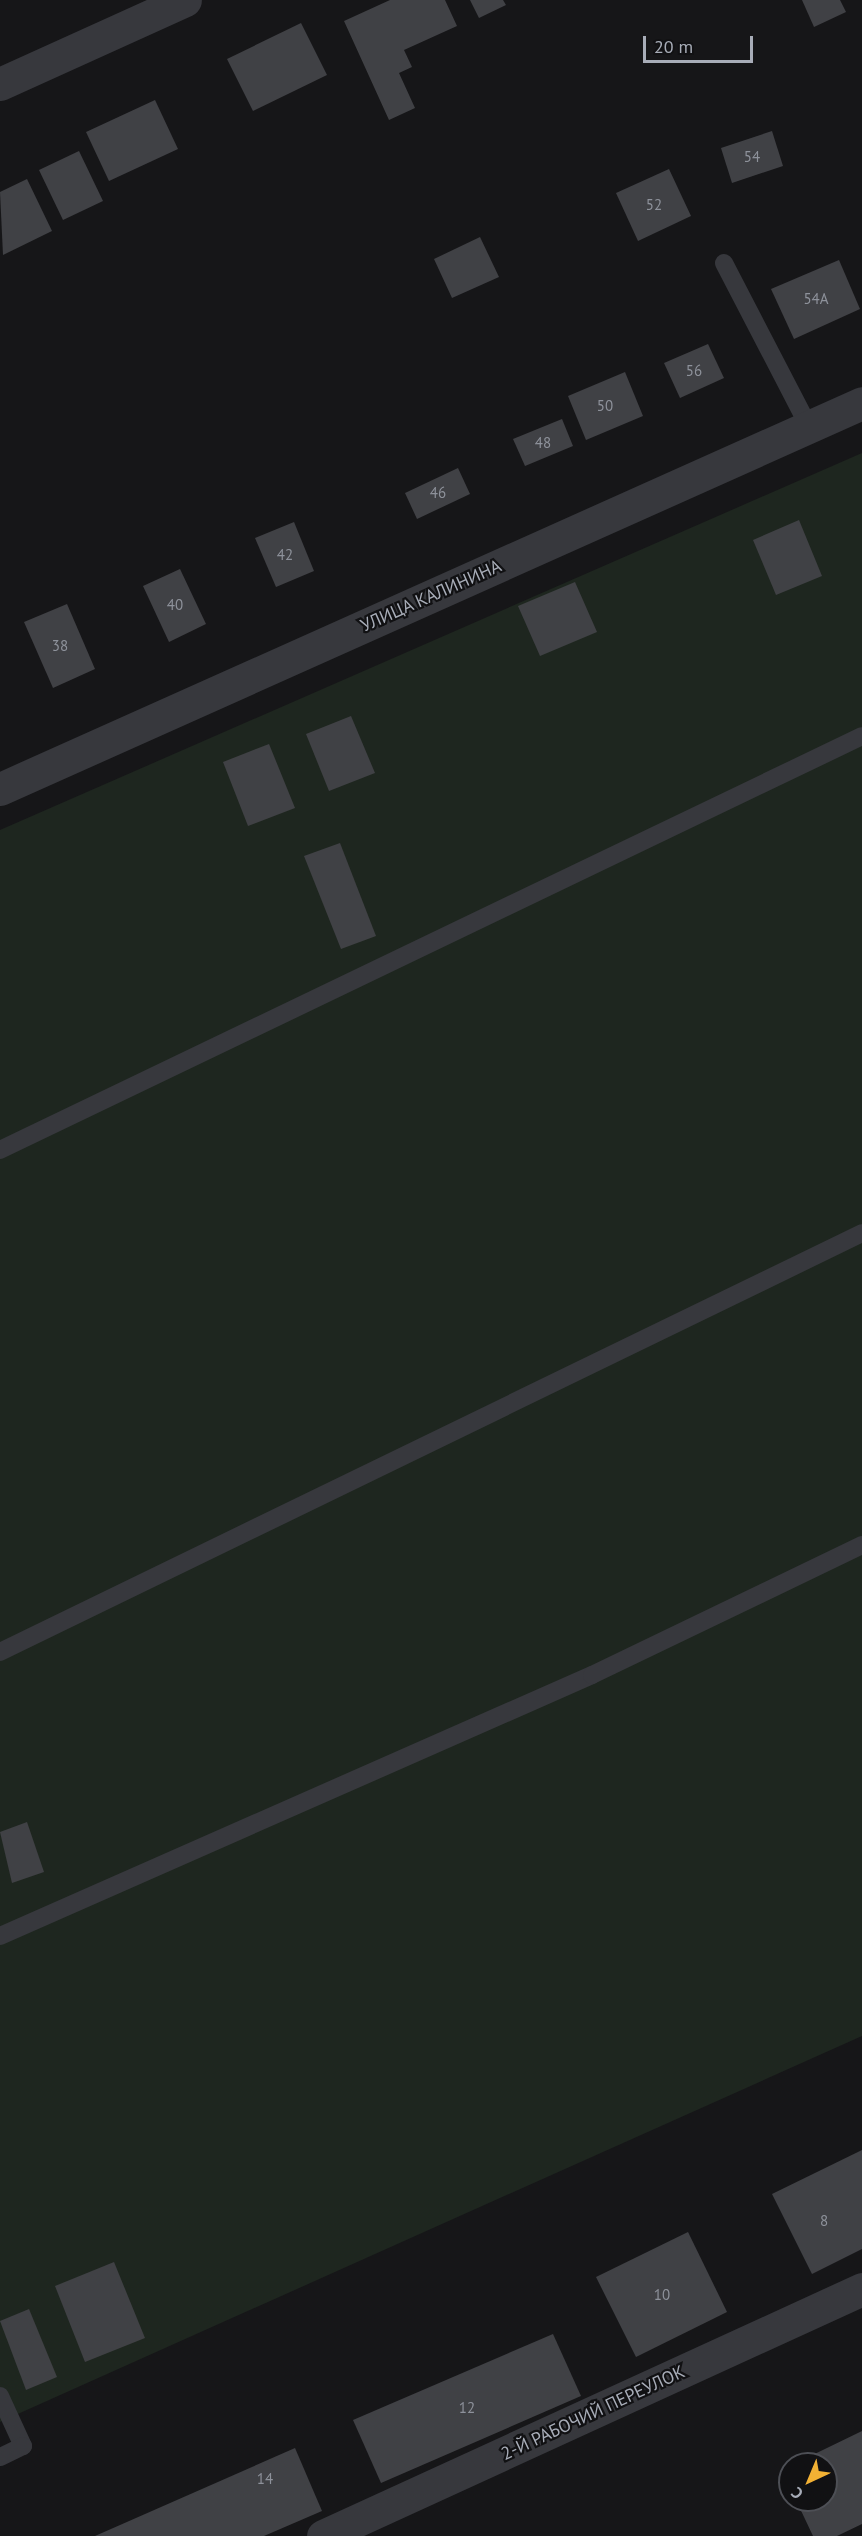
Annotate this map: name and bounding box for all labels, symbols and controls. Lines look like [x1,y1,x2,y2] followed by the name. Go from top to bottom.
[646,24,756,62] scale bar
[654,35,693,58] text: 20 m
[744,148,760,166] house number: 54
[646,196,662,214] house number: 52
[803,290,829,308] house number: 54А
[686,362,702,380] house number: 56
[597,397,613,415] house number: 50
[535,434,551,452] house number: 48
[430,484,446,502] house number: 46
[277,546,293,564] house number: 42
[357,555,505,637] street label: УЛИЦА КАЛИНИНА
[167,596,183,614] house number: 40
[52,637,68,655] house number: 38
[820,2212,828,2230] house number: 8
[654,2286,670,2304] house number: 10
[498,2361,688,2465] street label: 2-Й РАБОЧИЙ ПЕРЕУЛОК
[459,2399,475,2417] house number: 12
[778,2452,838,2512] north arrow
[257,2470,273,2488] house number: 14
[787,2483,807,2504] text: С

